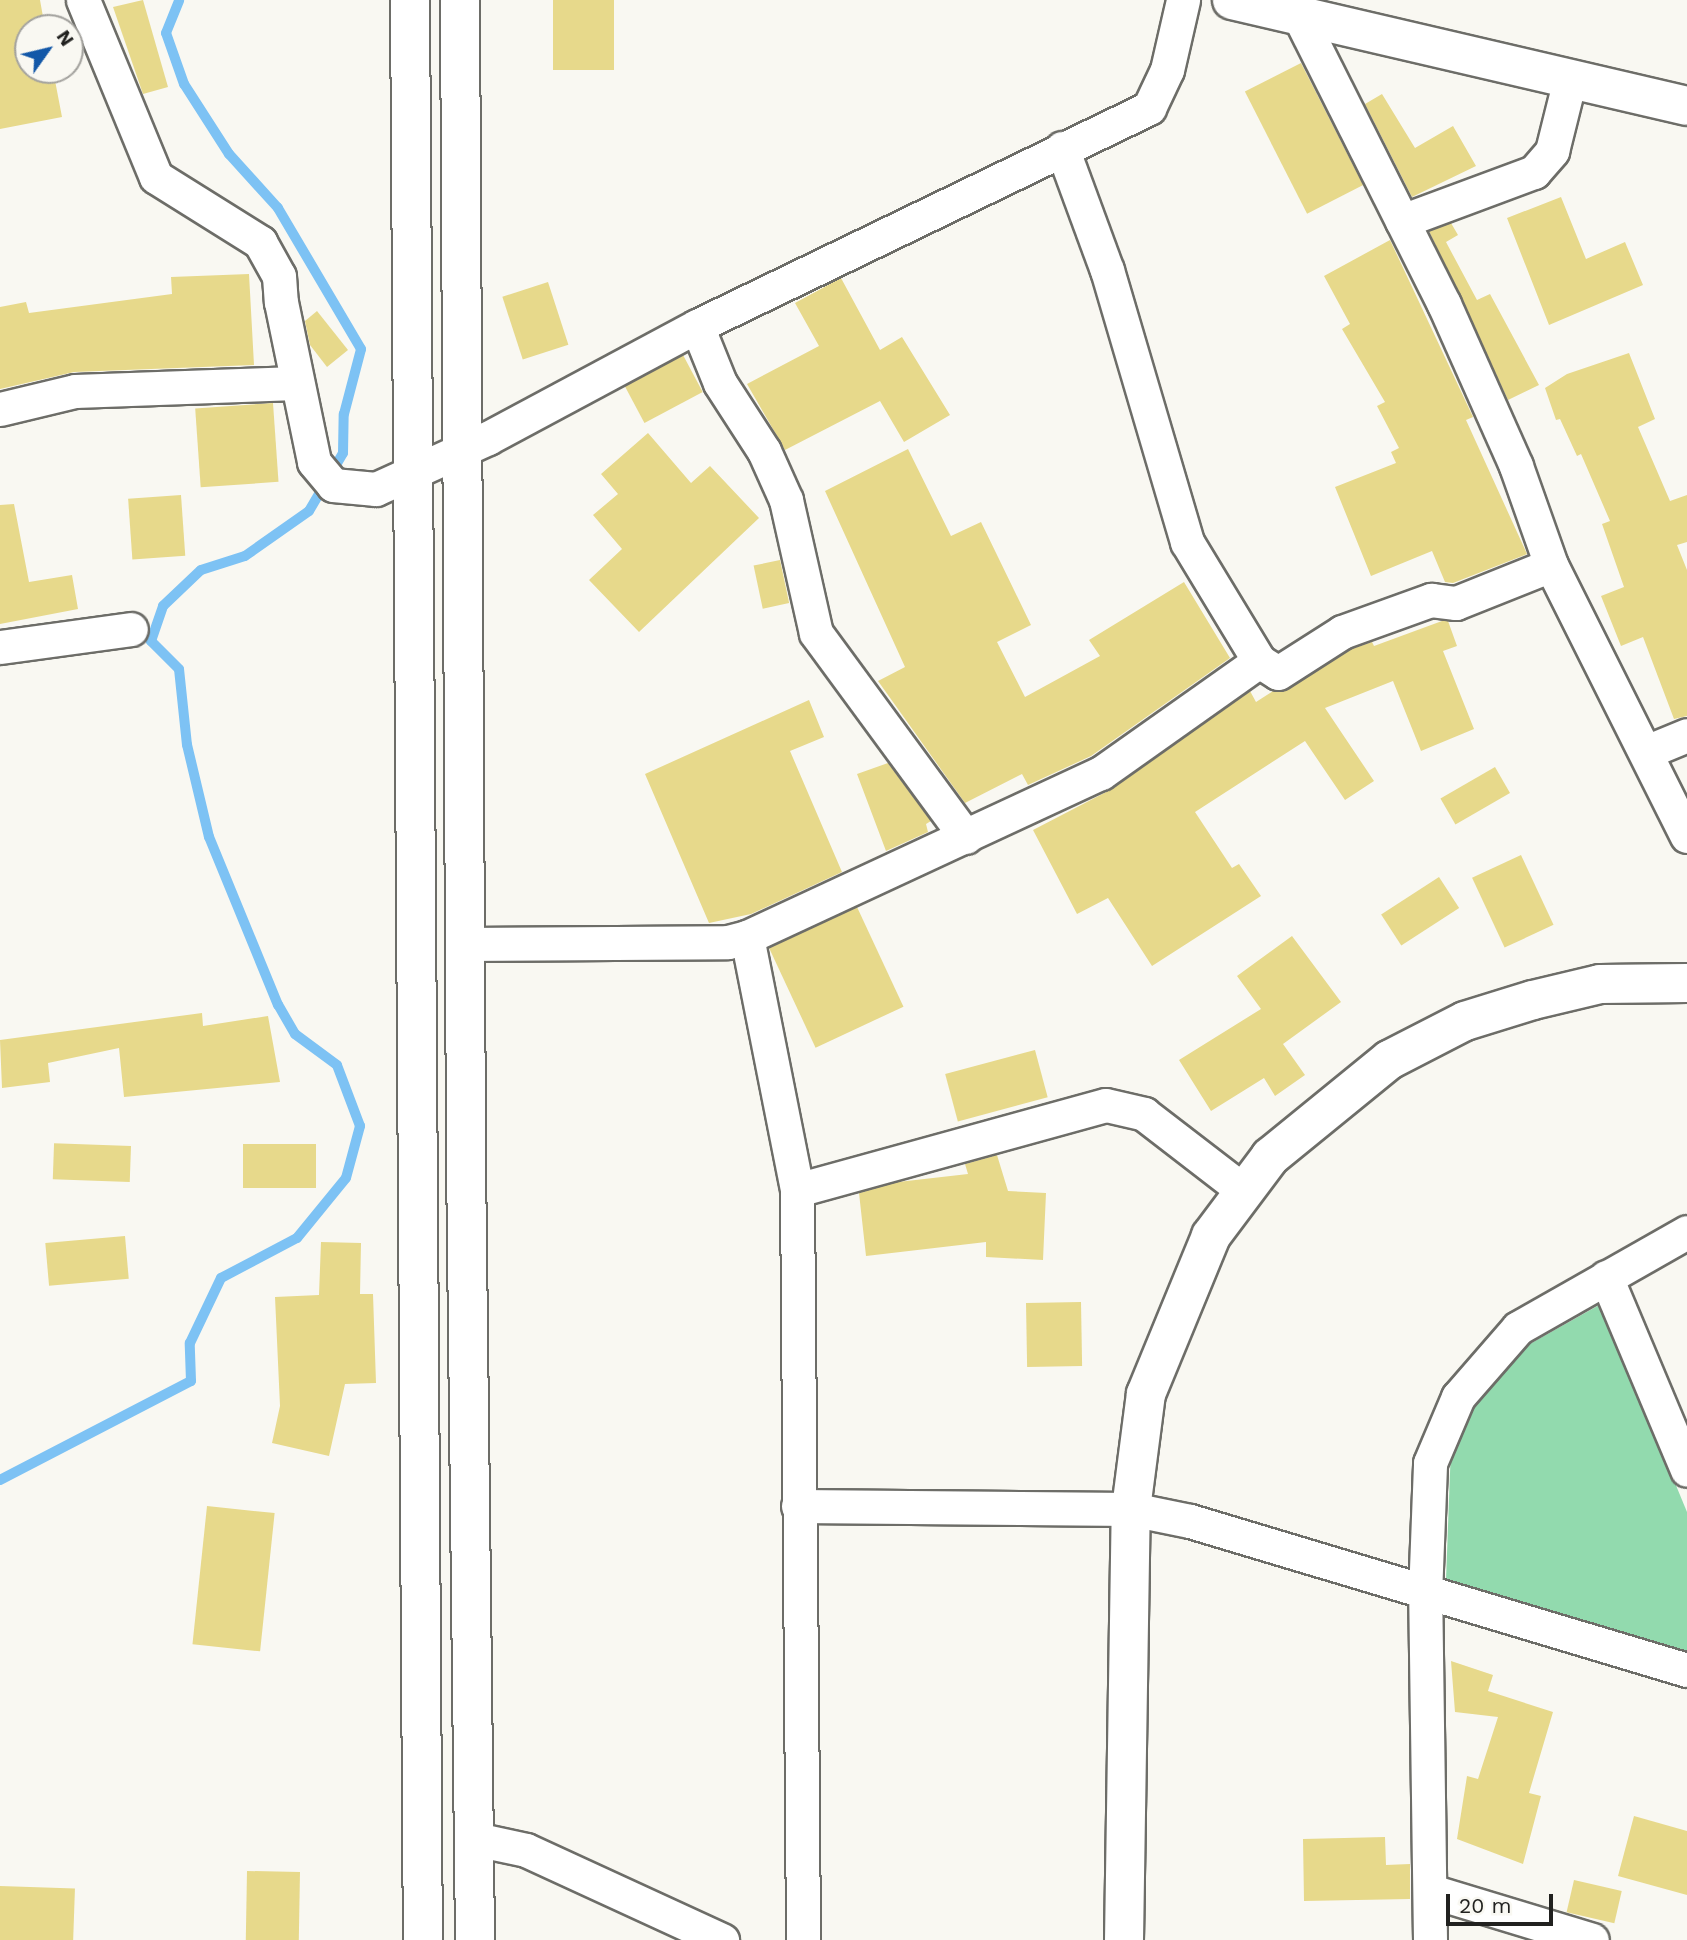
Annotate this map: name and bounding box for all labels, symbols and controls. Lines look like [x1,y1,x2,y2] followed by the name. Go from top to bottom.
[14,14,84,84] north arrow
[52,26,79,50] text: N
[1449,1881,1556,1925] scale bar
[1459,1893,1511,1918] text: 20 m

